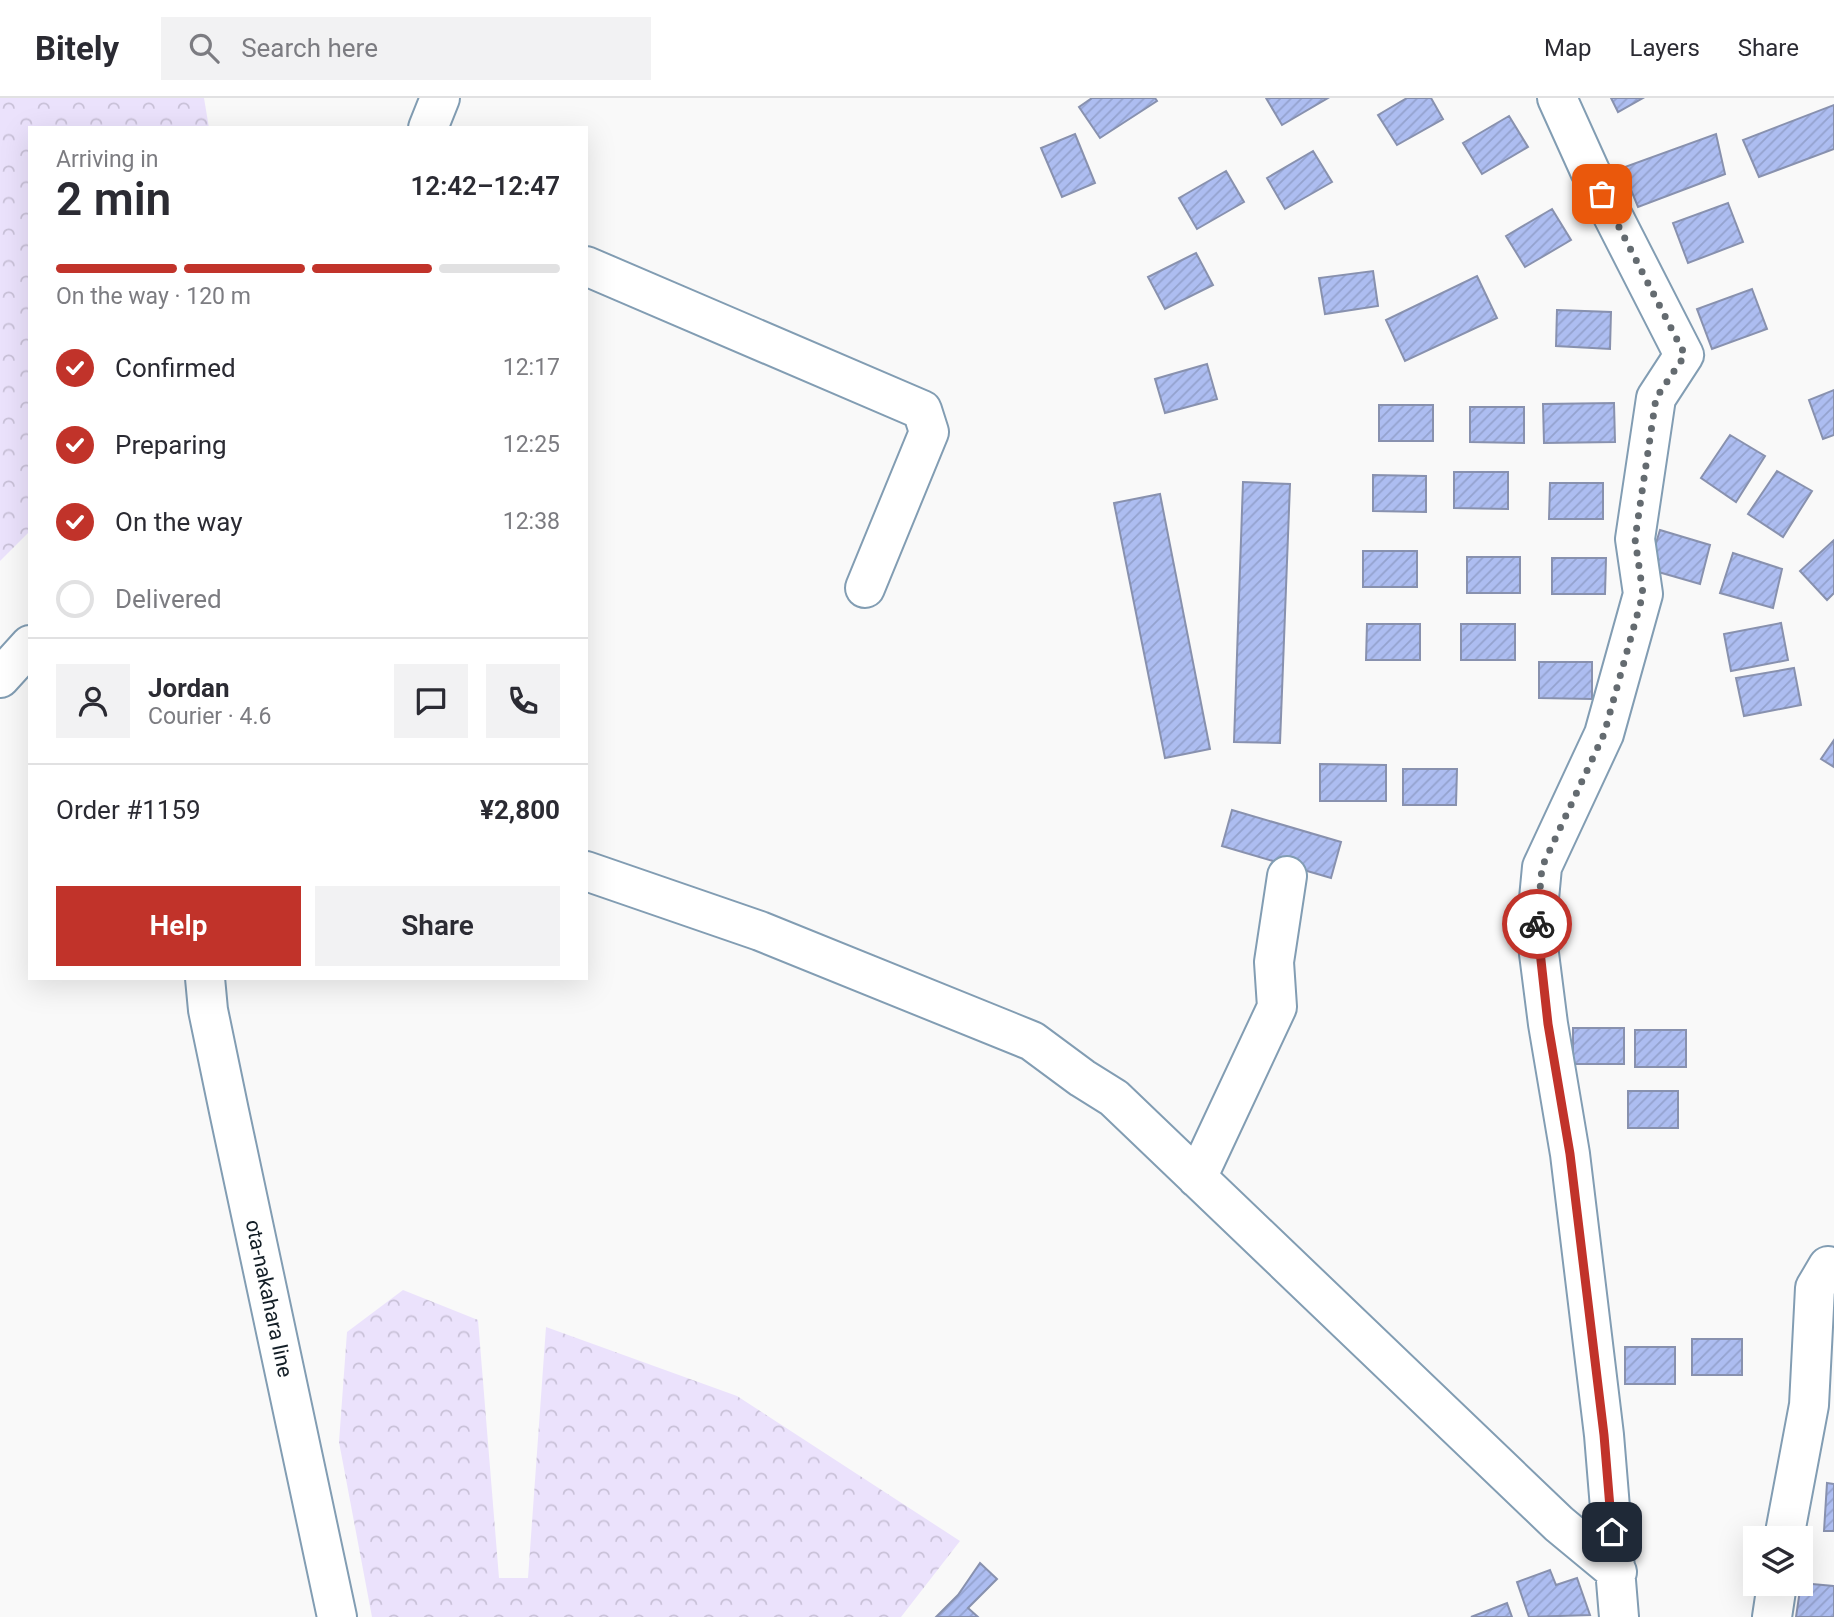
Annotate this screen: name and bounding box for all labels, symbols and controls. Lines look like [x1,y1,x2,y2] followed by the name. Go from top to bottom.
[161,17,651,80] search box
[35,29,119,68] text: Bitely
[185,29,223,67] icon: search
[241,33,378,63] text: Search here
[1544,34,1592,62] text: Map
[1630,34,1700,62] text: Layers
[1738,34,1799,62] text: Share
[56,146,159,173] text: Arriving in
[1572,164,1632,224] pin
[410,171,560,201] text: 12:42–12:47
[56,172,171,226] text: 2 min
[1583,175,1621,213] icon: bag
[56,283,251,310] text: On the way · 120 m
[56,349,94,387] icon: check
[115,353,236,383] text: Confirmed
[503,354,560,381] text: 12:17
[56,426,94,464] icon: check
[115,430,227,460] text: Preparing
[503,431,560,458] text: 12:25
[56,503,94,541] icon: check
[115,507,243,537] text: On the way
[503,508,560,535] text: 12:38
[115,584,222,614] text: Delivered
[56,664,130,738] button: person
[394,664,468,738] button: chat
[486,664,560,738] button: phone
[148,673,230,703] text: Jordan
[148,703,271,730] text: Courier · 4.6
[56,795,201,825] text: Order #1159
[480,795,560,825] text: ¥2,800
[56,886,301,966] button: Help
[315,886,560,966] button: Share
[1502,889,1572,959] courier
[1518,905,1556,943] icon: bike
[241,1217,298,1380] street label: ota-nakahara line
[1582,1502,1642,1562] pin
[1593,1513,1631,1551] icon: home
[1743,1526,1813,1596] map controls
[1743,1526,1813,1596] button: layers

